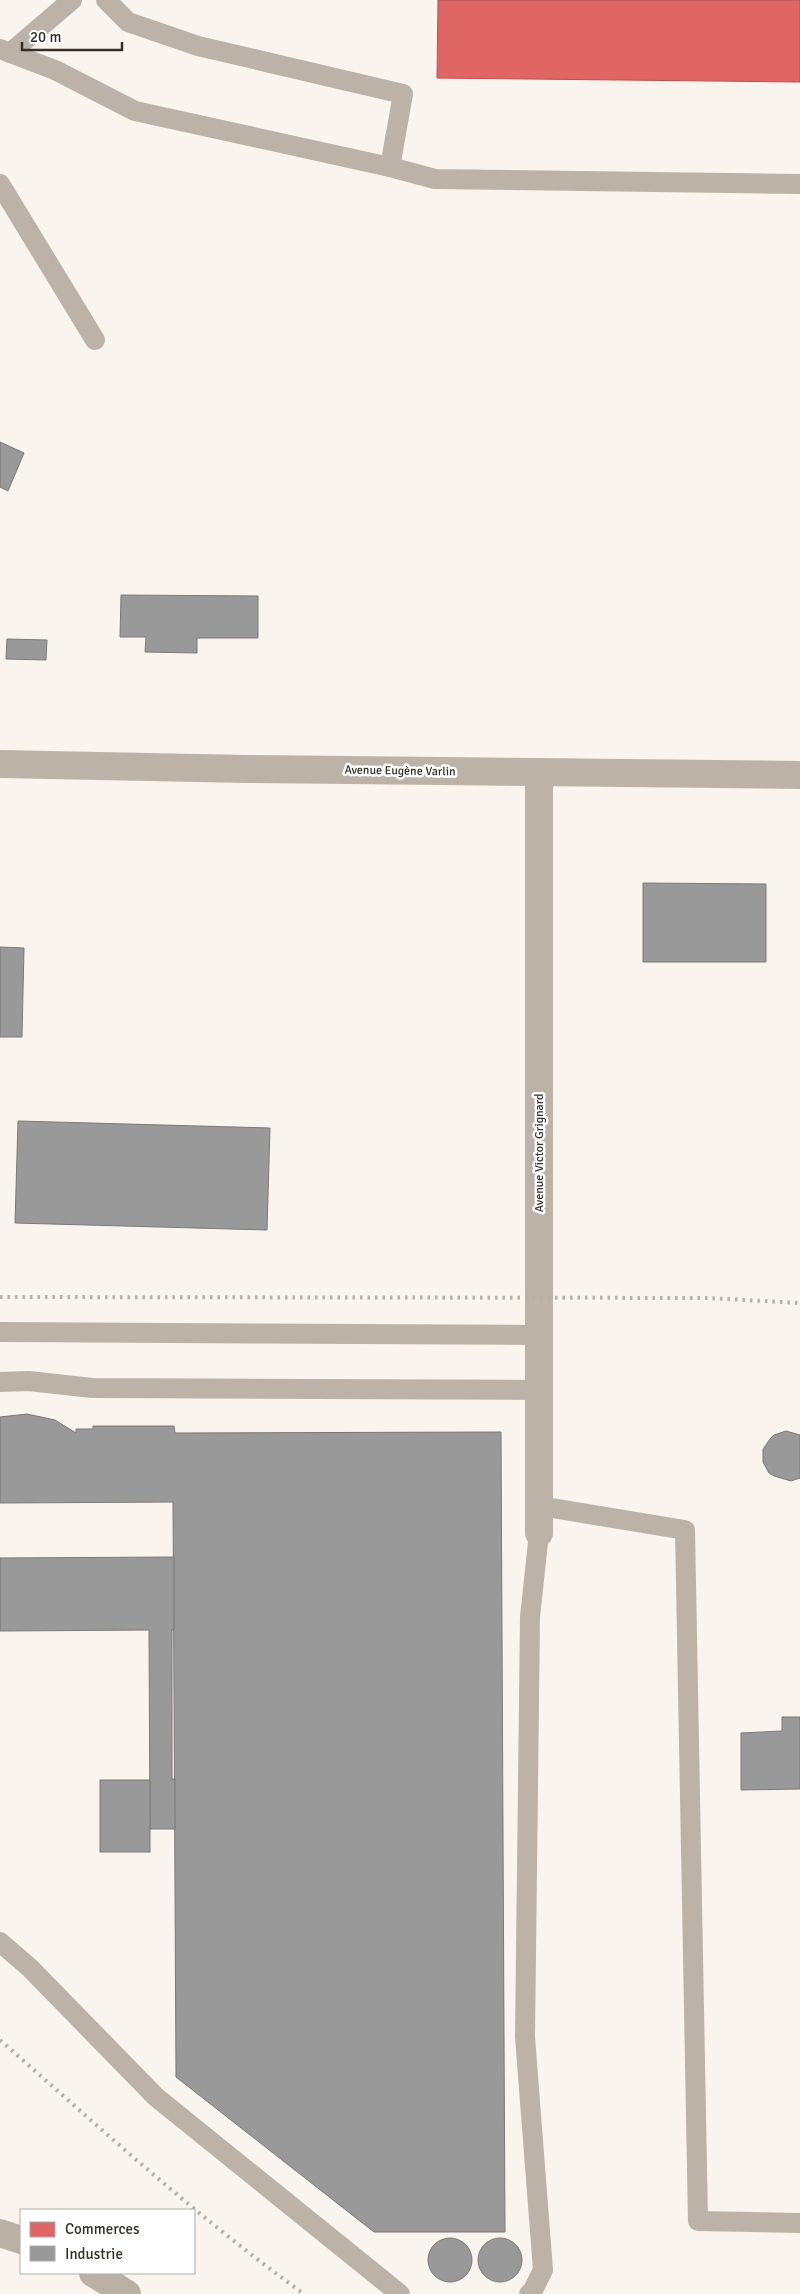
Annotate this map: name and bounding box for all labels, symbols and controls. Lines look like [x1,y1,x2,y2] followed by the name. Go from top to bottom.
[22,20,122,52] scale bar
[30,28,61,46] text: 20 m
[344,763,456,779] street label: Avenue Eugène Varlin
[532,1094,547,1212] street label: Avenue Victor Grignard
[20,2209,195,2274] legend
[65,2220,140,2238] text: Commerces
[65,2245,123,2263] text: Industrie

